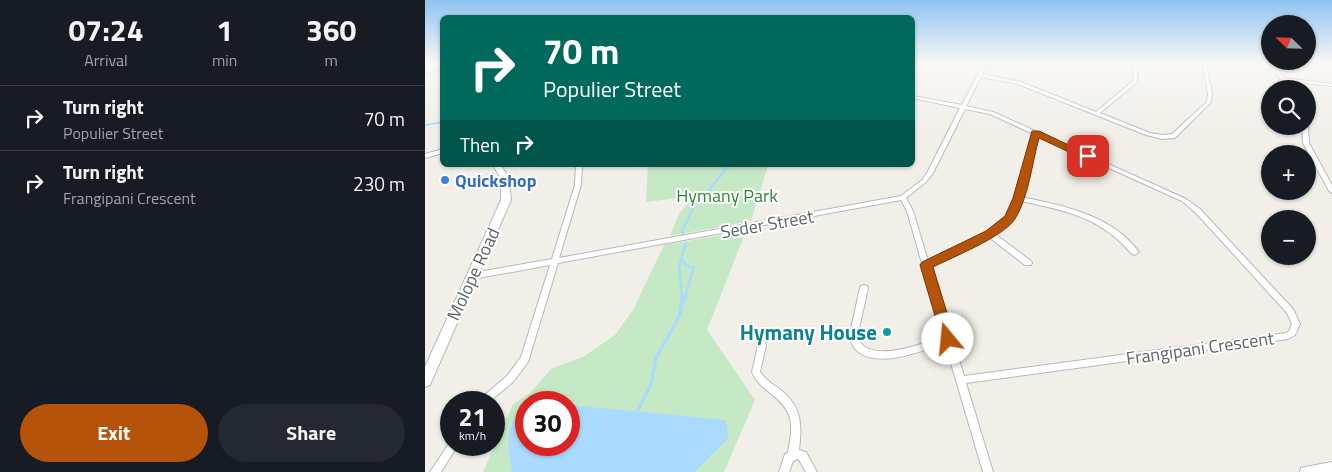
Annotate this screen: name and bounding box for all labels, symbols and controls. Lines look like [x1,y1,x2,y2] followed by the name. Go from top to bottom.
[69,7,143,53] text: 07:24
[216,7,233,53] text: 1
[306,7,356,53] text: 360
[1261,15,1316,70] north arrow
[1261,15,1316,265] map controls
[543,24,619,78] text: 70 m
[460,35,525,100] icon: right
[84,48,128,72] text: Arrival
[212,48,237,72] text: min
[325,48,338,72] text: m
[543,72,681,106] text: Populier Street
[1261,80,1316,135] button: search
[63,92,144,121] text: Turn right
[20,104,48,132] icon: right
[364,104,405,133] text: 70 m
[63,121,163,145] text: Populier Street
[460,130,500,159] text: Then
[510,130,538,158] icon: right
[1067,135,1109,177] pin
[1074,142,1102,170] icon: arrive
[1261,145,1316,200] button: +
[63,157,144,186] text: Turn right
[455,167,537,194] place label: Quickshop
[20,169,48,197] icon: right
[353,169,405,198] text: 230 m
[439,174,451,186] marker: Quickshop
[676,182,778,209] park label: Hymany Park
[63,186,196,210] text: Frangipani Crescent
[718,202,816,245] street label: Seder Street
[1261,210,1316,265] button: −
[440,223,506,325] street label: Molope Road
[921,312,973,364] position arrow
[740,316,877,348] place label: Hymany House
[1124,324,1276,372] street label: Frangipani Crescent
[881,326,893,338] marker: Hymany House
[515,391,580,456] speed limit sign: 30
[458,398,487,436] text: 21
[20,404,208,462] button: Exit
[218,404,405,462] button: Share
[459,426,486,445] text: km/h

